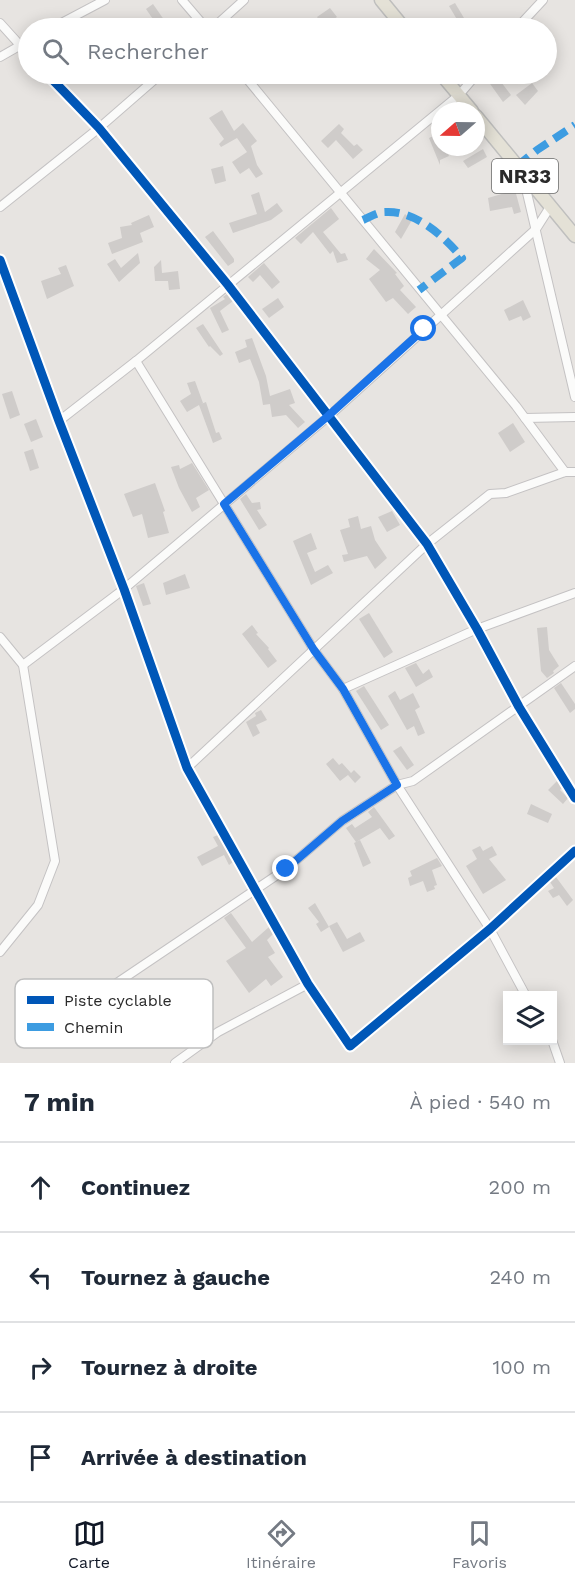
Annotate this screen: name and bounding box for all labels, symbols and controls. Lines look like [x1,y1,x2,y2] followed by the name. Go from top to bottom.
[18,18,557,84] search box
[39,35,72,68] icon: search
[87,39,209,64] text: Rechercher
[431,102,485,156] north arrow
[492,159,558,193] road number: NR33
[410,315,436,341] route start
[272,855,298,881] route end
[15,979,213,1048] legend
[64,991,172,1010] text: Piste cyclable
[503,991,557,1045] map controls
[503,991,557,1045] button: layers
[64,1018,124,1037] text: Chemin
[24,1087,95,1117] text: 7 min
[410,1090,551,1114] text: À pied · 540 m
[24,1171,57,1204] icon: ahead
[81,1175,190,1200] text: Continuez
[489,1175,551,1199] text: 200 m
[24,1261,57,1294] icon: left
[81,1265,270,1290] text: Tournez à gauche
[489,1265,551,1289] text: 240 m
[24,1351,57,1384] icon: right
[81,1355,258,1380] text: Tournez à droite
[492,1355,551,1379] text: 100 m
[24,1441,57,1474] icon: arrive
[81,1445,307,1470] text: Arrivée à destination
[68,1517,110,1572] tab: Carte
[246,1517,316,1572] tab: Itinéraire
[452,1517,507,1572] tab: Favoris

